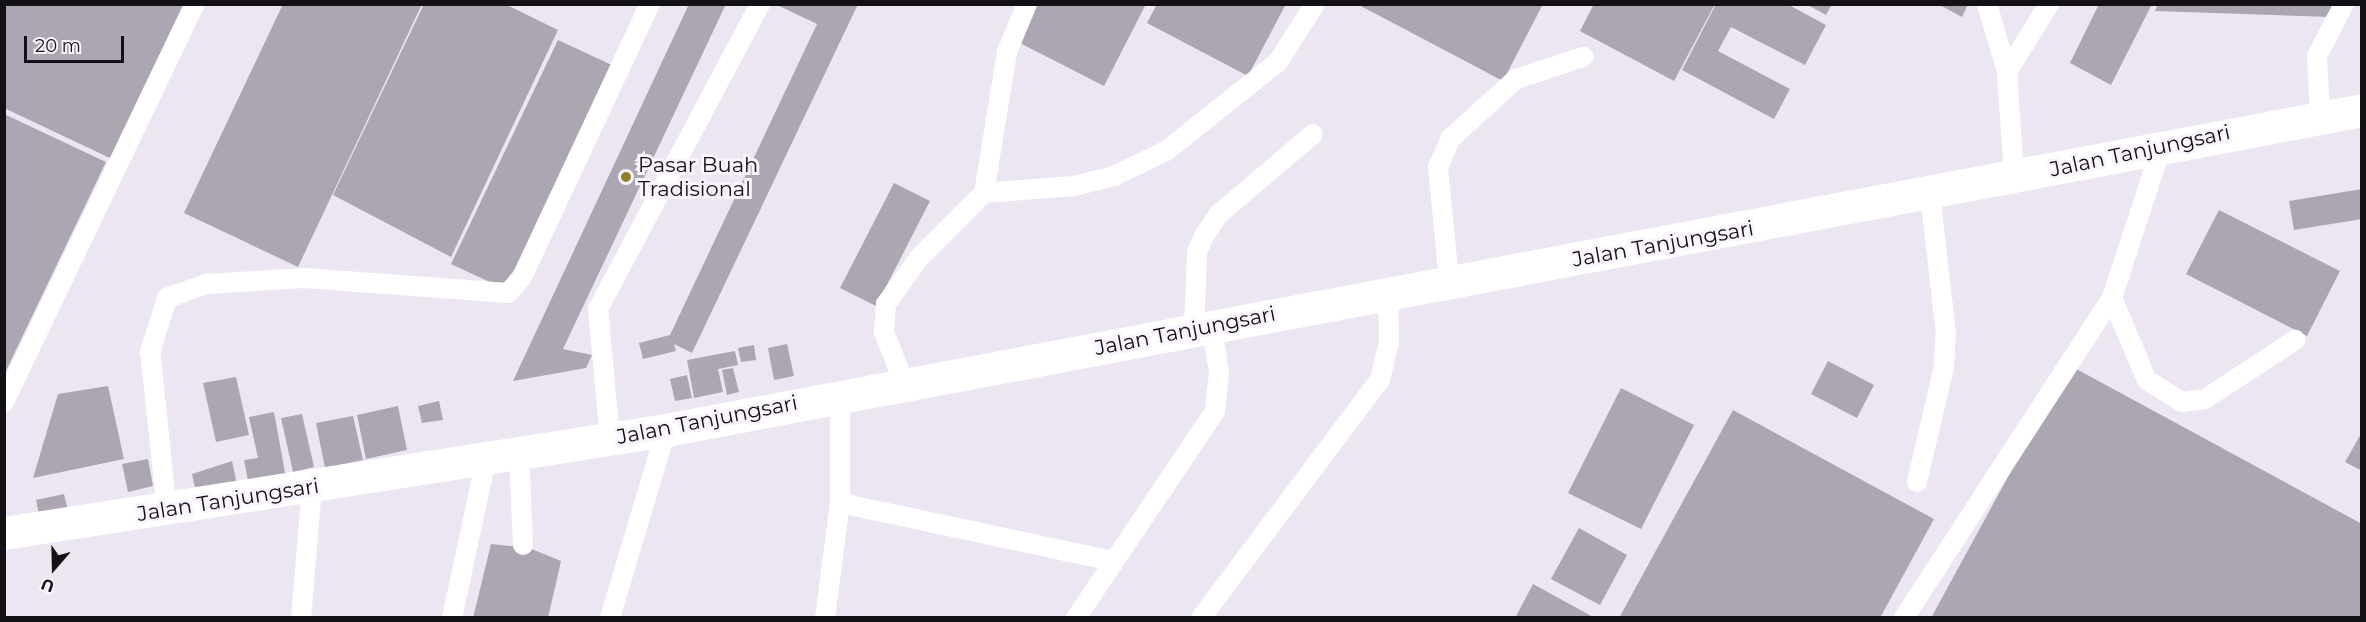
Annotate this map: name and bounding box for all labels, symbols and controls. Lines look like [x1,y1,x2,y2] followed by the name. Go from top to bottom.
[27,24,128,62] scale bar
[35,35,81,57] text: 20 m
[2048,120,2232,182] street label: Jalan Tanjungsari
[638,152,758,202] place label: Pasar Buah Tradisional
[619,170,633,184] marker: Pasar Buah Tradisional
[1570,216,1756,272] street label: Jalan Tanjungsari
[1092,301,1278,361] street label: Jalan Tanjungsari
[614,390,800,450] street label: Jalan Tanjungsari
[135,473,321,527] street label: Jalan Tanjungsari
[24,538,84,598] north arrow
[39,574,57,596] text: U

